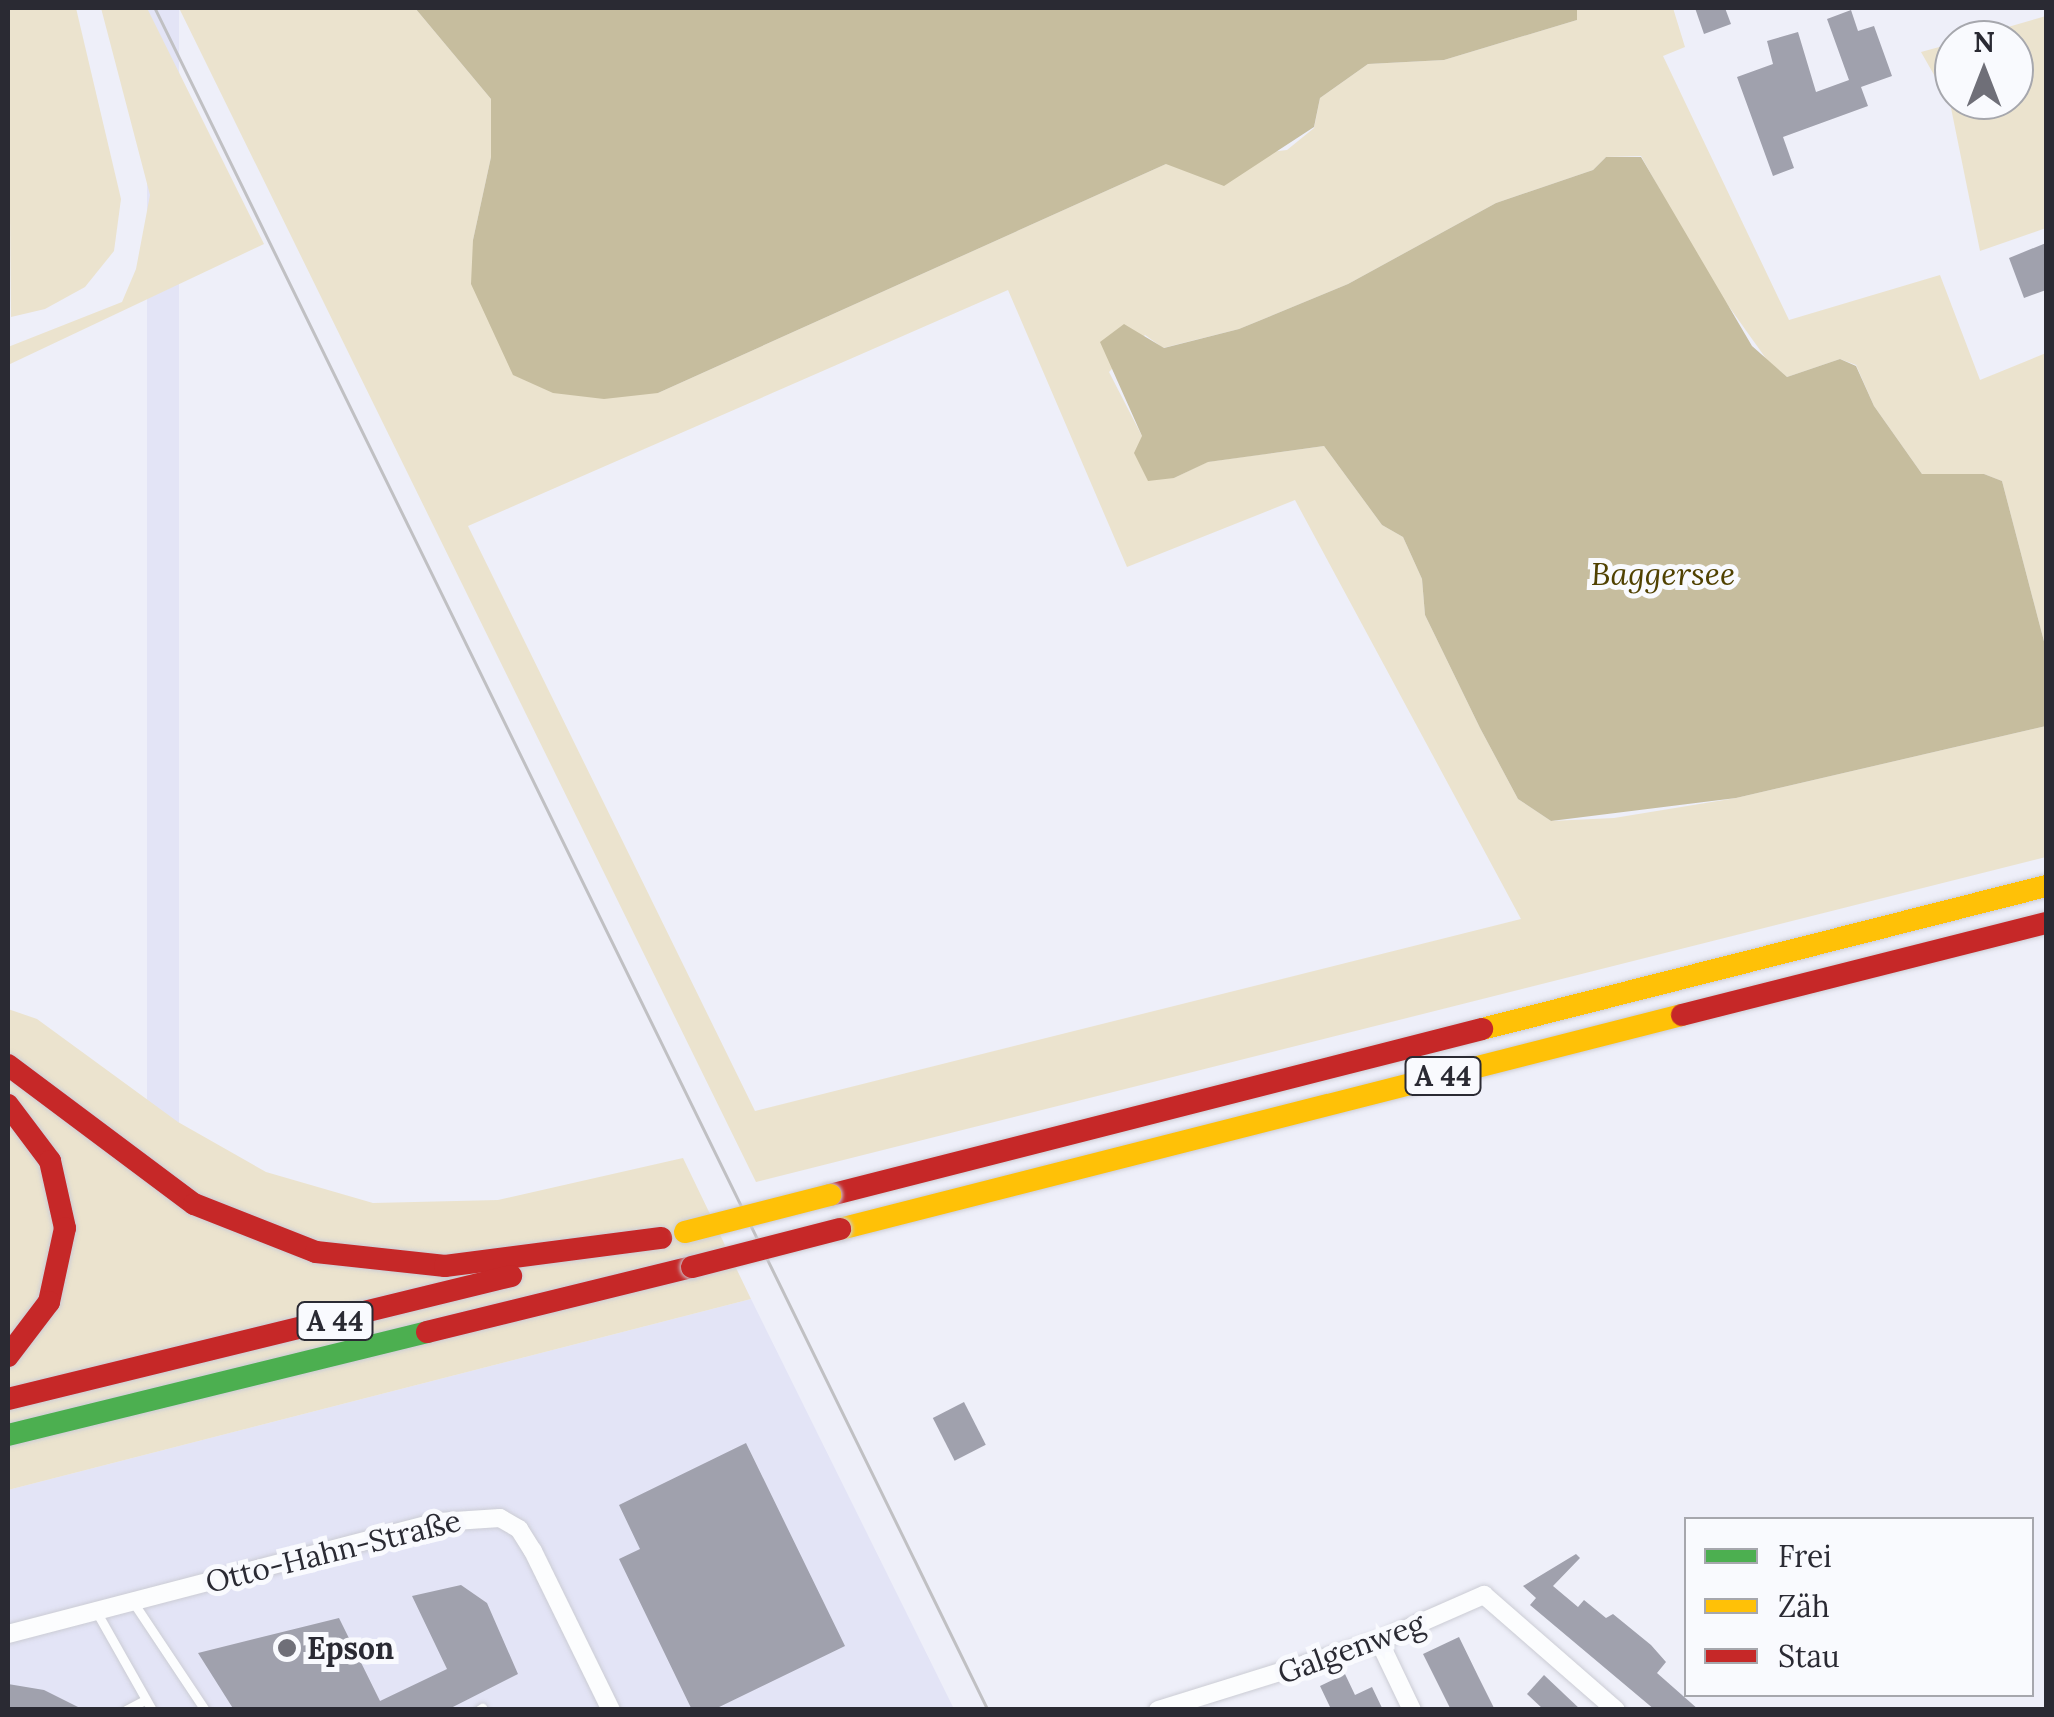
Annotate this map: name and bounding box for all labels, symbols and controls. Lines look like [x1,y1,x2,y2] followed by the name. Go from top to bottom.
[1934,20,2034,120] north arrow
[1973,24,1995,60] text: N
[1591,555,1735,593] water label: Baggersee
[1403,1053,1483,1099] road number: A 44
[295,1298,375,1344] road number: A 44
[202,1502,464,1600] street label: Otto-Hahn-Straße
[1684,1517,2034,1697] legend
[1778,1537,1832,1575] text: Frei
[1778,1587,1830,1625] text: Zäh
[1273,1605,1429,1691] street label: Galgenweg
[307,1630,394,1666] place label: Epson
[276,1637,298,1659] marker: Epson
[1778,1637,1840,1675] text: Stau

